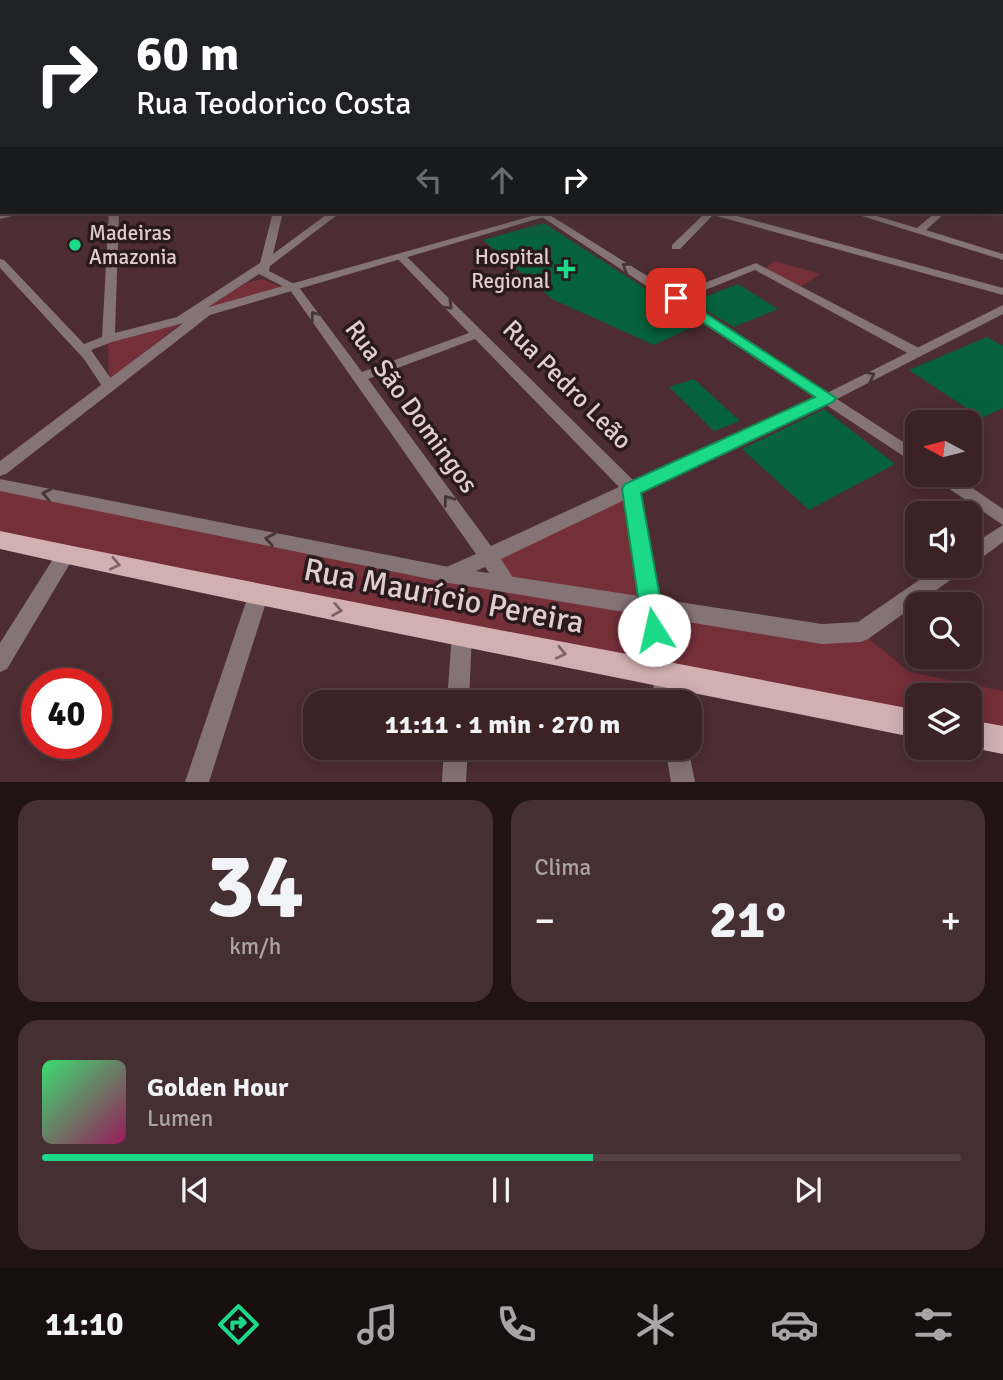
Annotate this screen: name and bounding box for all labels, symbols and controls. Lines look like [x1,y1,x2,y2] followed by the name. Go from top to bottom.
[136,24,239,84] text: 60 m
[21,28,112,119] icon: right
[136,84,411,123] text: Rua Teodorico Costa
[410,161,448,199] icon: left
[483,161,521,199] icon: ahead
[556,161,594,199] icon: right
[89,220,177,270] place label: Madeiras Amazonia
[67,237,83,253] marker: Madeiras Amazonia
[471,244,550,294] place label: Hospital Regional
[556,259,576,279] marker: Hospital Regional
[621,262,634,275] one-way arrow
[646,268,706,328] pin
[657,279,695,317] icon: arrive
[440,297,452,309] one-way arrow
[311,311,323,324] one-way arrow
[338,314,484,500] street label: Rua São Domingos
[496,314,638,456] street label: Rua Pedro Leão
[863,370,875,384] one-way arrow
[905,410,982,486] north arrow
[905,410,982,760] map controls
[41,488,53,503] one-way arrow
[444,495,457,508] one-way arrow
[905,501,982,578] button: sound
[264,532,276,547] one-way arrow
[301,550,587,642] street label: Rua Maurício Pereira
[109,556,121,571] one-way arrow
[905,592,982,669] button: search
[617,593,691,667] position arrow
[331,602,343,617] one-way arrow
[555,645,567,660] one-way arrow
[21,668,112,759] speed limit sign: 40
[905,683,982,760] button: layers
[385,709,620,741] text: 11:11 · 1 min · 270 m
[206,830,304,943] text: 34
[535,853,591,882] text: Clima
[709,888,786,952] text: 21°
[535,897,555,944] text: −
[940,897,961,944] text: +
[229,932,281,961] text: km/h
[147,1072,288,1104] text: Golden Hour
[147,1104,213,1133] text: Lumen
[176,1171,214,1209] icon: previous
[482,1171,520,1209] icon: pause
[789,1171,827,1209] icon: next
[214,1300,263,1349] icon: directions
[353,1300,402,1349] icon: music
[492,1300,541,1349] icon: phone
[631,1300,680,1349] icon: climate
[770,1300,819,1349] icon: car
[909,1300,958,1349] icon: filters
[45,1305,124,1344] text: 11:10

